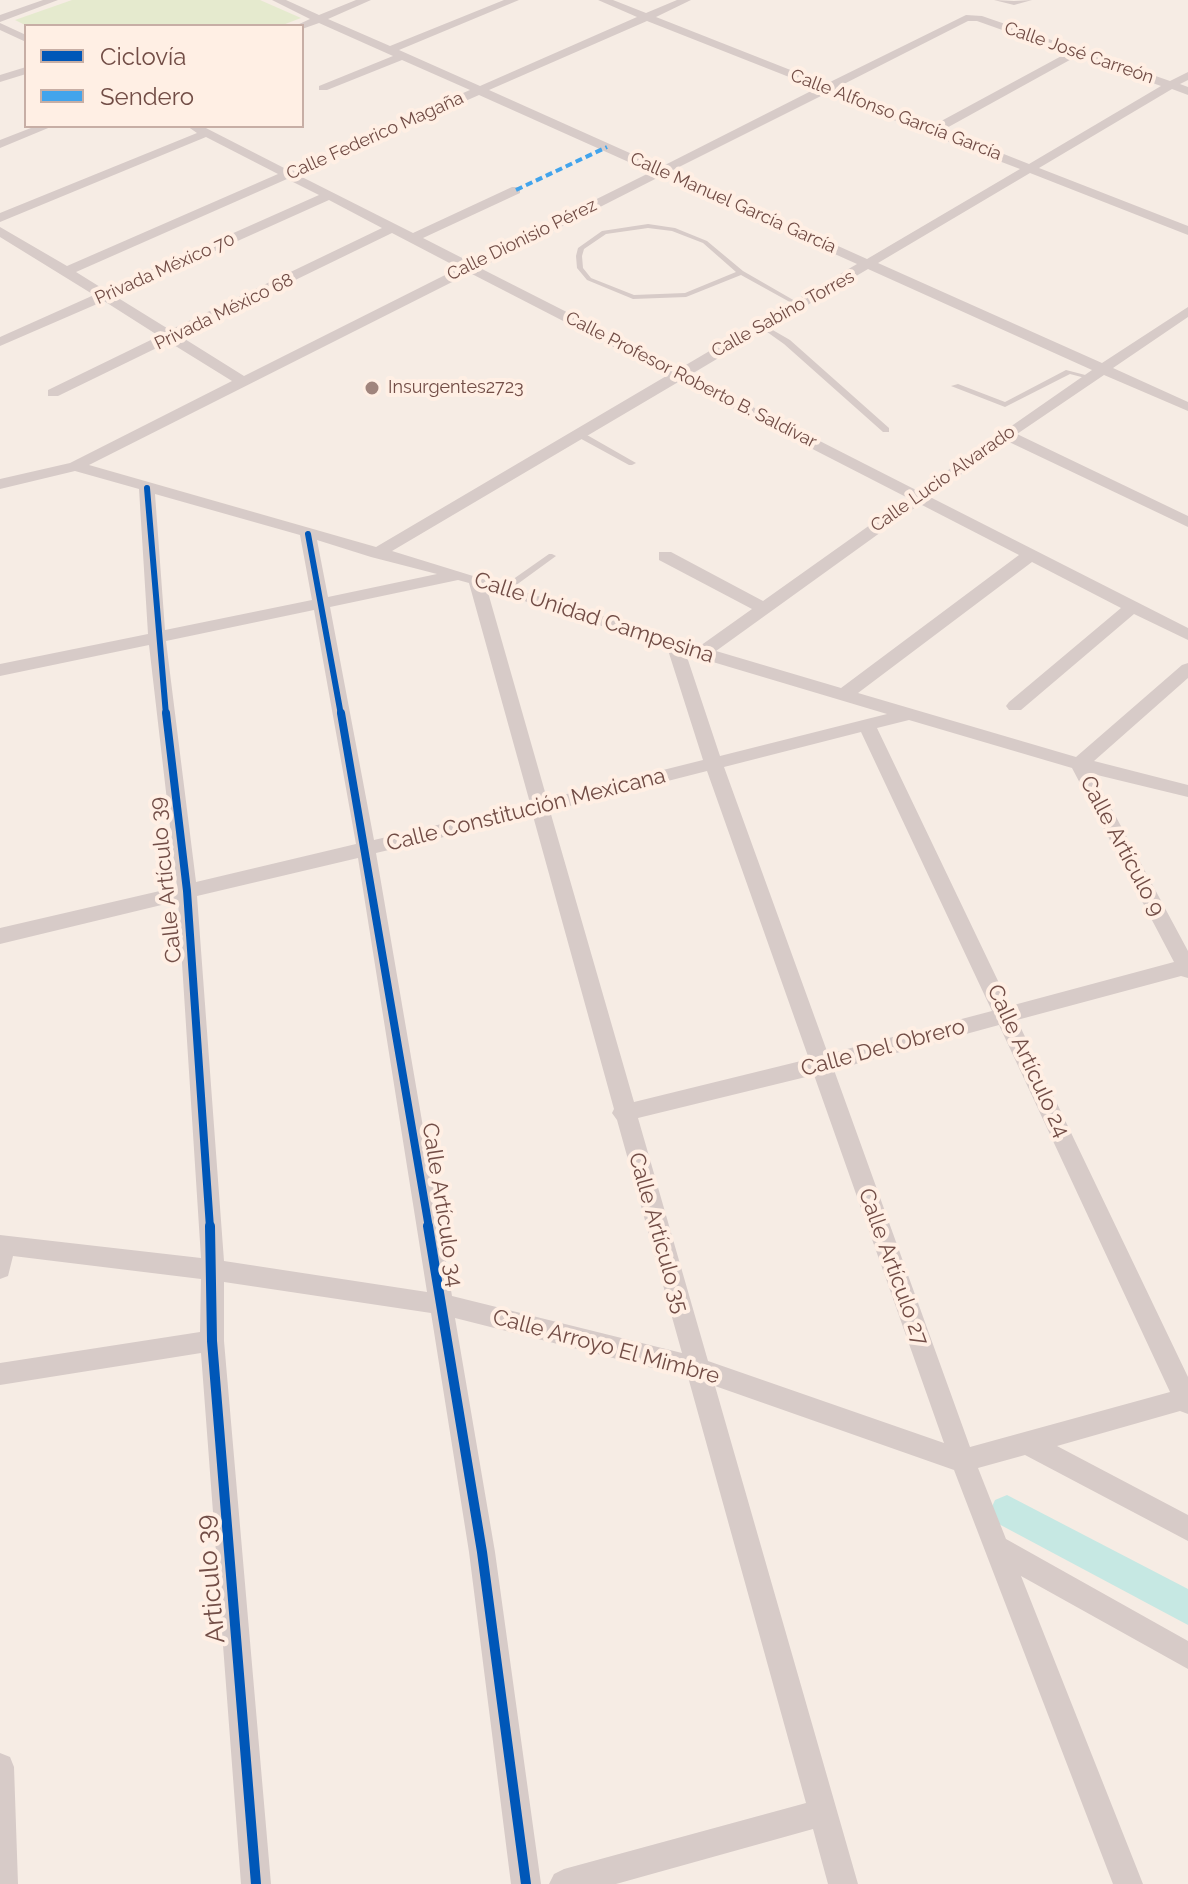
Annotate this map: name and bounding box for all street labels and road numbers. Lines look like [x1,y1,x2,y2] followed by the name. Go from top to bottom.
[1002,17,1156,89] street label: Calle José Carreón
[787,65,1005,165] street label: Calle Alfonso García García
[283,87,467,185] street label: Calle Federico Magaña
[627,148,839,258] street label: Calle Manuel García García
[444,194,600,286] street label: Calle Dionisio Pérez
[92,228,238,310] street label: Privada México 70
[708,266,858,362] street label: Calle Sabino Torres
[151,269,297,355] street label: Privada México 68
[562,307,820,453] street label: Calle Profesor Roberto B. Saldívar
[867,421,1019,537] street label: Calle Lucio Alvarado
[471,567,717,669] street label: Calle Unidad Campesina
[384,763,668,857] street label: Calle Constitución Mexicana
[1074,771,1170,921] street label: Calle Artículo 9
[144,796,188,964] street label: Calle Artículo 39
[981,980,1075,1142] street label: Calle Artículo 24
[798,1013,968,1083] street label: Calle Del Obrero
[416,1121,468,1289] street label: Calle Artículo 34
[622,1150,694,1316] street label: Calle Artículo 35
[852,1185,934,1349] street label: Calle Artículo 27
[490,1304,722,1390] street label: Calle Arroyo El Mimbre
[190,1513,232,1645] street label: Articulo 39

